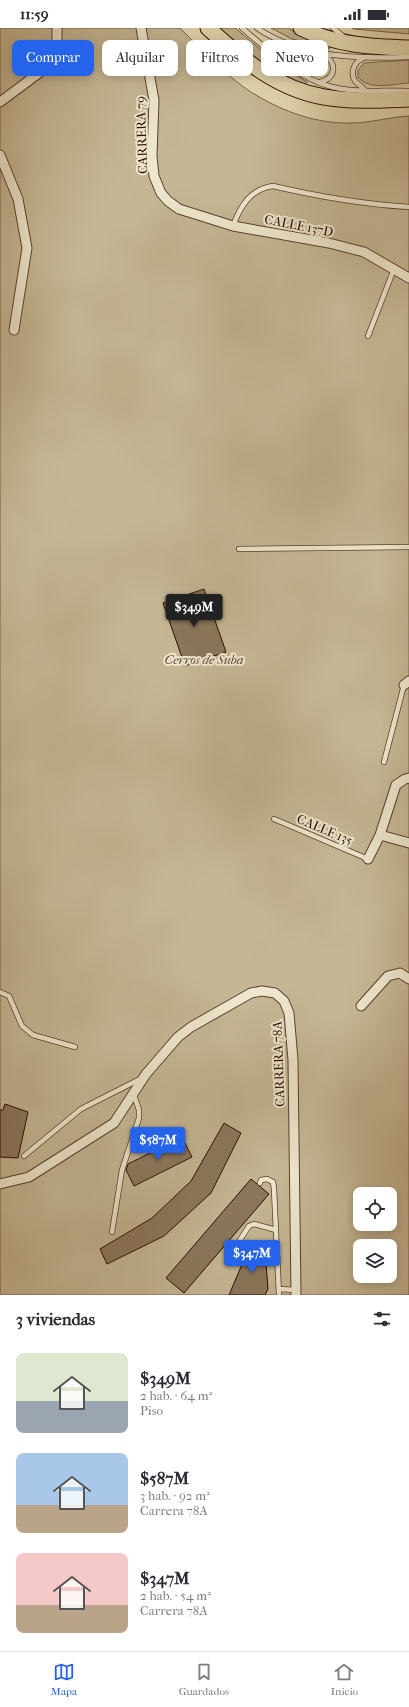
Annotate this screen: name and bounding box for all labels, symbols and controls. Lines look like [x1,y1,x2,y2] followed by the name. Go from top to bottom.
[20,5,49,23] text: 11:59
[12,40,94,76] chip: Comprar
[102,40,178,76] chip: Alquilar
[186,40,253,76] chip: Filtros
[261,40,328,76] chip: Nuevo
[133,96,150,174] street label: CARRERA 79
[263,211,335,240] street label: CALLE 137D
[166,594,222,628] pin: $349M
[175,599,213,614] text: $349M
[164,652,244,667] park label: Cerros de Suba
[295,811,355,848] street label: CALLE 135
[269,1020,287,1107] street label: CARRERA 78A
[130,1127,186,1161] pin: $587M
[139,1132,177,1147] text: $587M
[353,1187,397,1283] map controls
[353,1187,397,1231] button: locate
[353,1239,397,1283] button: layers
[224,1240,280,1274] pin: $347M
[233,1245,271,1260] text: $347M
[371,1308,393,1330] icon: filters
[16,1309,95,1329] text: 3 viviendas
[140,1368,191,1388] text: $349M
[48,1369,96,1417] icon: home
[140,1388,212,1403] text: 2 hab. · 64 m²
[140,1403,163,1418] text: Piso
[140,1468,189,1488] text: $587M
[48,1469,96,1517] icon: home
[140,1488,210,1503] text: 3 hab. · 92 m²
[140,1503,208,1518] text: Carrera 78A
[140,1568,190,1588] text: $347M
[48,1569,96,1617] icon: home
[140,1588,211,1603] text: 2 hab. · 54 m²
[140,1603,208,1618] text: Carrera 78A
[51,1661,77,1698] tab: Mapa
[179,1661,229,1698] tab: Guardados
[331,1661,358,1698] tab: Inicio

